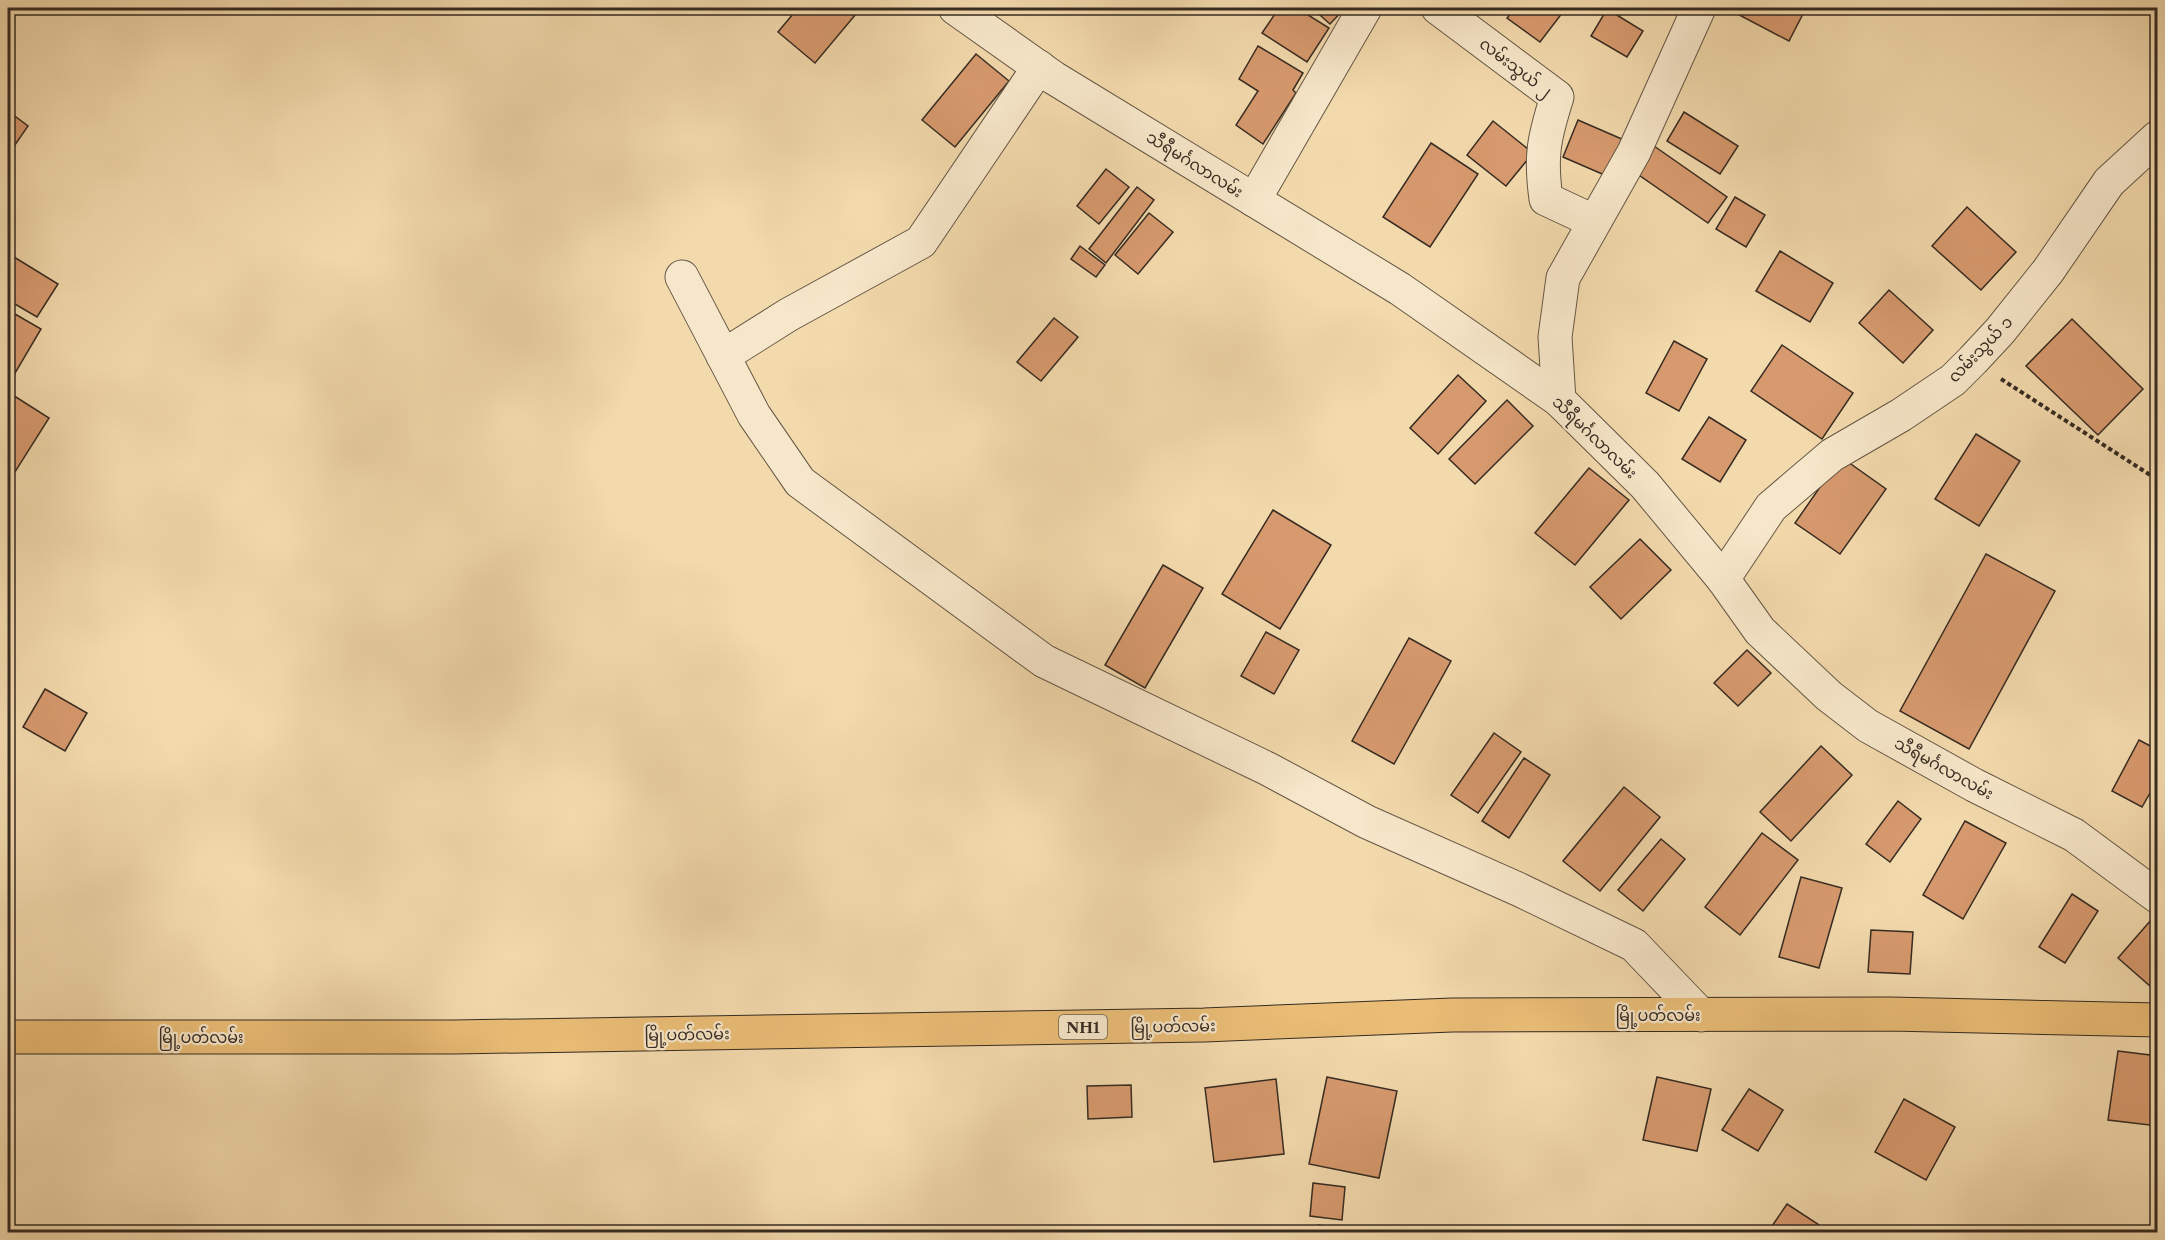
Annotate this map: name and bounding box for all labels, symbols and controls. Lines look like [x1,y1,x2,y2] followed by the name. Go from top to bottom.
[1473,32,1557,104] street label: လမ်းသွယ် ၂
[1141,125,1248,205] street label: သီရီမင်္ဂလာလမ်း
[1943,311,2019,389] street label: လမ်းသွယ် ၁
[1546,391,1642,485] street label: သီရီမင်္ဂလာလမ်း
[1889,732,1998,807] street label: သီရီမင်္ဂလာလမ်း
[1615,1004,1701,1029] street label: မြို့ပတ်လမ်း
[1130,1014,1216,1041] street label: မြို့ပတ်လမ်း
[1059,1015,1107,1039] road number: NH1
[644,1022,730,1049] street label: မြို့ပတ်လမ်း
[158,1026,244,1051] street label: မြို့ပတ်လမ်း

